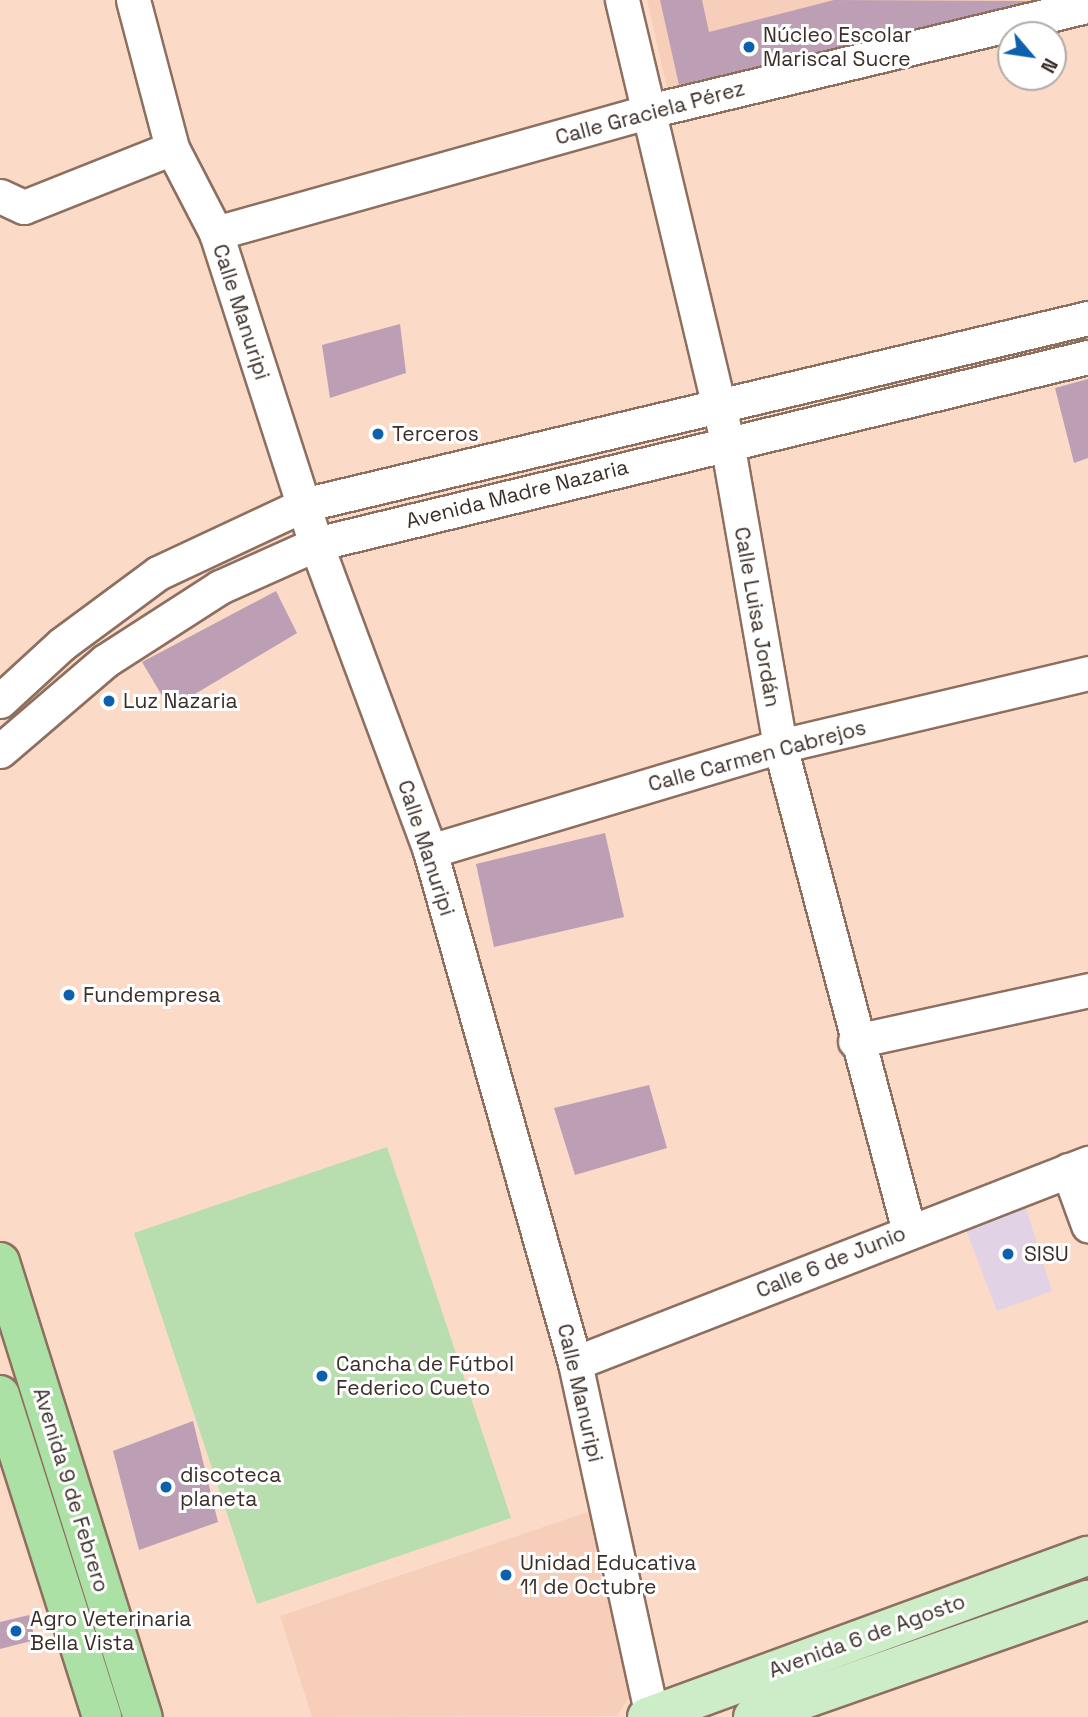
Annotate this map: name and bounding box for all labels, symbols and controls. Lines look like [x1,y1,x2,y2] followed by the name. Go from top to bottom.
[997,21,1067,91] north arrow
[763,22,912,72] place label: Núcleo Escolar Mariscal Sucre
[741,39,757,55] marker: Núcleo Escolar Mariscal Sucre
[1035,54,1063,77] text: N
[553,76,747,150] street label: Calle Graciela Pérez
[207,241,275,383] street label: Calle Manuripi
[392,421,479,447] place label: Terceros
[370,426,386,442] marker: Terceros
[403,454,631,534] street label: Avenida Madre Nazaria
[729,525,785,709] street label: Calle Luisa Jordán
[123,688,238,714] place label: Luz Nazaria
[101,693,117,709] marker: Luz Nazaria
[645,715,869,797] street label: Calle Carmen Cabrejos
[392,777,460,919] street label: Calle Manuripi
[83,982,221,1008] place label: Fundempresa
[61,987,77,1003] marker: Fundempresa
[753,1221,909,1303] street label: Calle 6 de Junio
[1024,1241,1069,1267] place label: SISU
[998,1244,1018,1264] marker: SISU
[552,1321,608,1465] street label: Calle Manuripi
[336,1351,514,1401] place label: Cancha de Fútbol Federico Cueto
[314,1368,330,1384] marker: Cancha de Fútbol Federico Cueto
[28,1385,114,1595] street label: Avenida 9 de Febrero
[180,1462,281,1512] place label: discoteca planeta
[158,1479,174,1495] marker: discoteca planeta
[520,1550,696,1600] place label: Unidad Educativa 11 de Octubre
[498,1567,514,1583] marker: Unidad Educativa 11 de Octubre
[765,1589,969,1683] street label: Avenida 6 de Agosto
[30,1606,192,1656] place label: Agro Veterinaria Bella Vista
[8,1623,24,1639] marker: Agro Veterinaria Bella Vista

